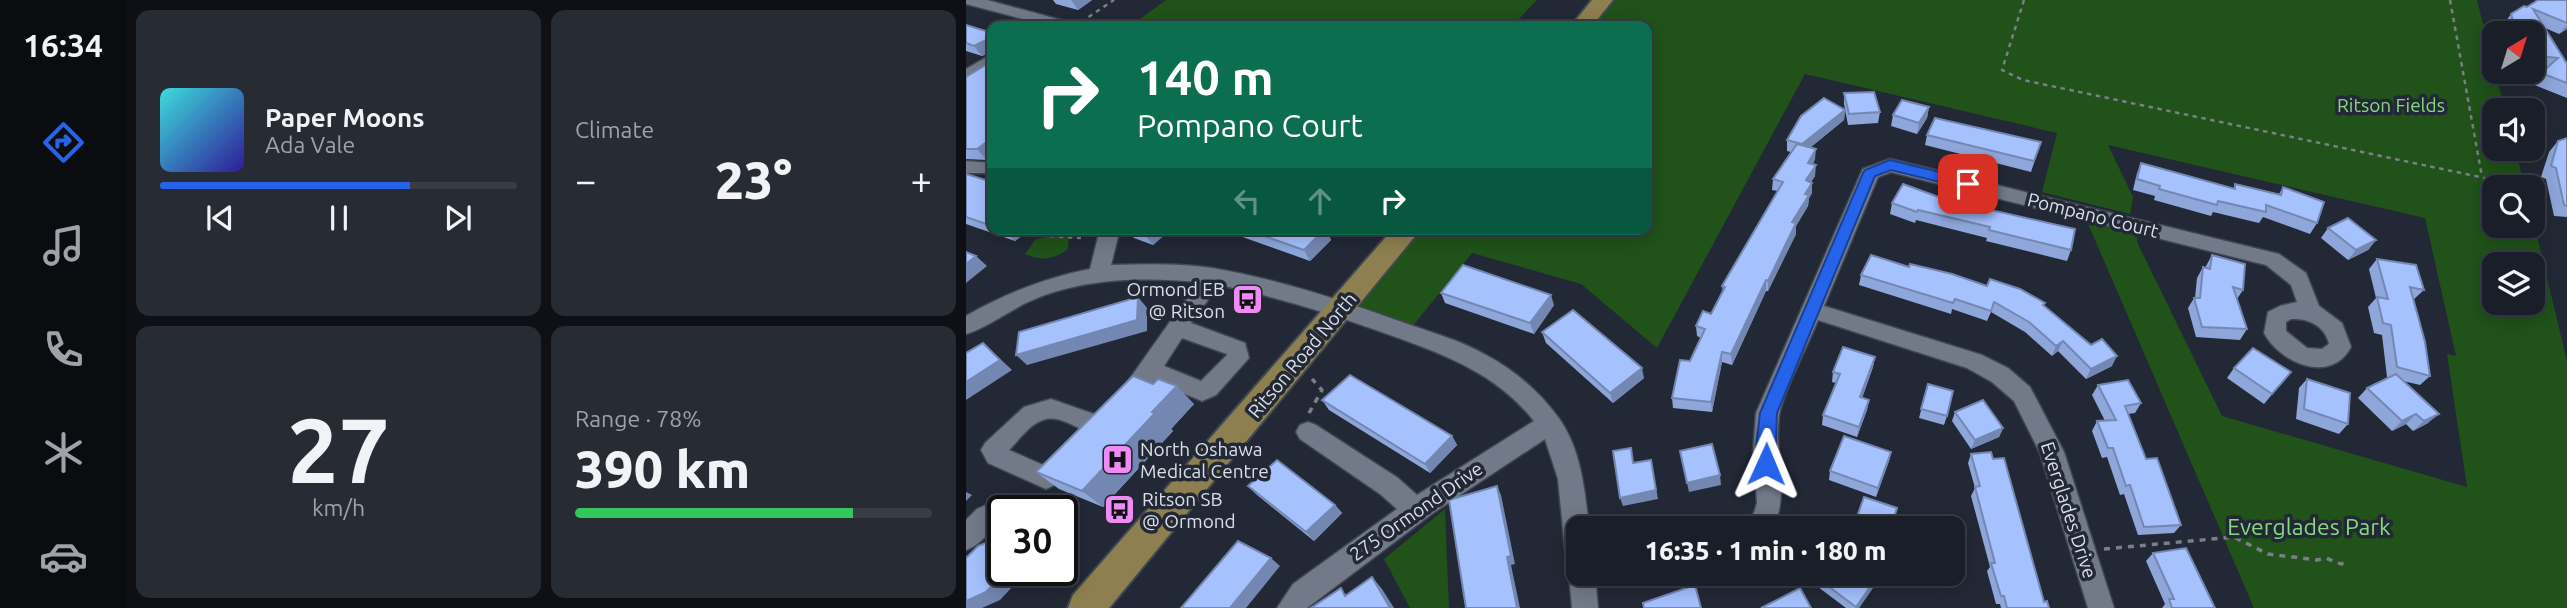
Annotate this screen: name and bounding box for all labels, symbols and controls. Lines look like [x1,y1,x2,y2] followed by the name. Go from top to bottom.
[2482,21,2544,84] north arrow
[2482,21,2545,315] map controls
[23,27,103,63] text: 16:34
[1022,49,1113,140] icon: right
[1137,49,1274,104] text: 140 m
[2337,94,2445,116] park label: Ritson Fields
[2482,98,2545,161] button: sound
[265,103,424,132] text: Paper Moons
[1137,107,1363,143] text: Pompano Court
[575,117,654,142] text: Climate
[39,118,88,167] icon: directions
[265,132,355,157] text: Ada Vale
[715,151,792,209] text: 23°
[1938,154,1998,214] pin
[575,159,596,201] text: −
[911,159,932,201] text: +
[1949,165,1987,203] icon: arrive
[2482,175,2545,238] button: search
[1228,182,1266,220] icon: left
[1301,182,1339,220] icon: ahead
[1374,182,1412,220] icon: right
[2025,188,2161,242] street label: Pompano Court
[201,199,239,237] icon: previous
[320,199,358,237] icon: pause
[439,199,477,237] icon: next
[39,221,88,270] icon: music
[2482,252,2545,315] button: layers
[1127,278,1225,322] place label: Ormond EB @ Ritson
[1231,283,1265,317] bus stop icon: Ormond EB @ Ritson
[1243,288,1361,422] street label: Ritson Road North
[39,325,88,374] icon: phone
[287,398,390,500] text: 27
[575,406,702,431] text: Range · 78%
[1729,427,1803,501] position arrow
[39,428,88,477] icon: climate
[1140,438,1269,482] place label: North Oshawa Medical Centre
[2037,439,2101,581] street label: Everglades Drive
[575,440,750,498] text: 390 km
[1100,443,1134,477] hospital icon: North Oshawa Medical Centre
[1345,457,1487,565] street label: 275 Ormond Drive
[1142,488,1236,532] place label: Ritson SB @ Ormond
[1102,493,1136,527] bus stop icon: Ritson SB @ Ormond
[312,495,365,520] text: km/h
[987,495,1078,586] speed limit sign: 30
[2227,514,2391,539] park label: Everglades Park
[39,532,88,581] icon: car
[1645,536,1886,565] text: 16:35 · 1 min · 180 m

